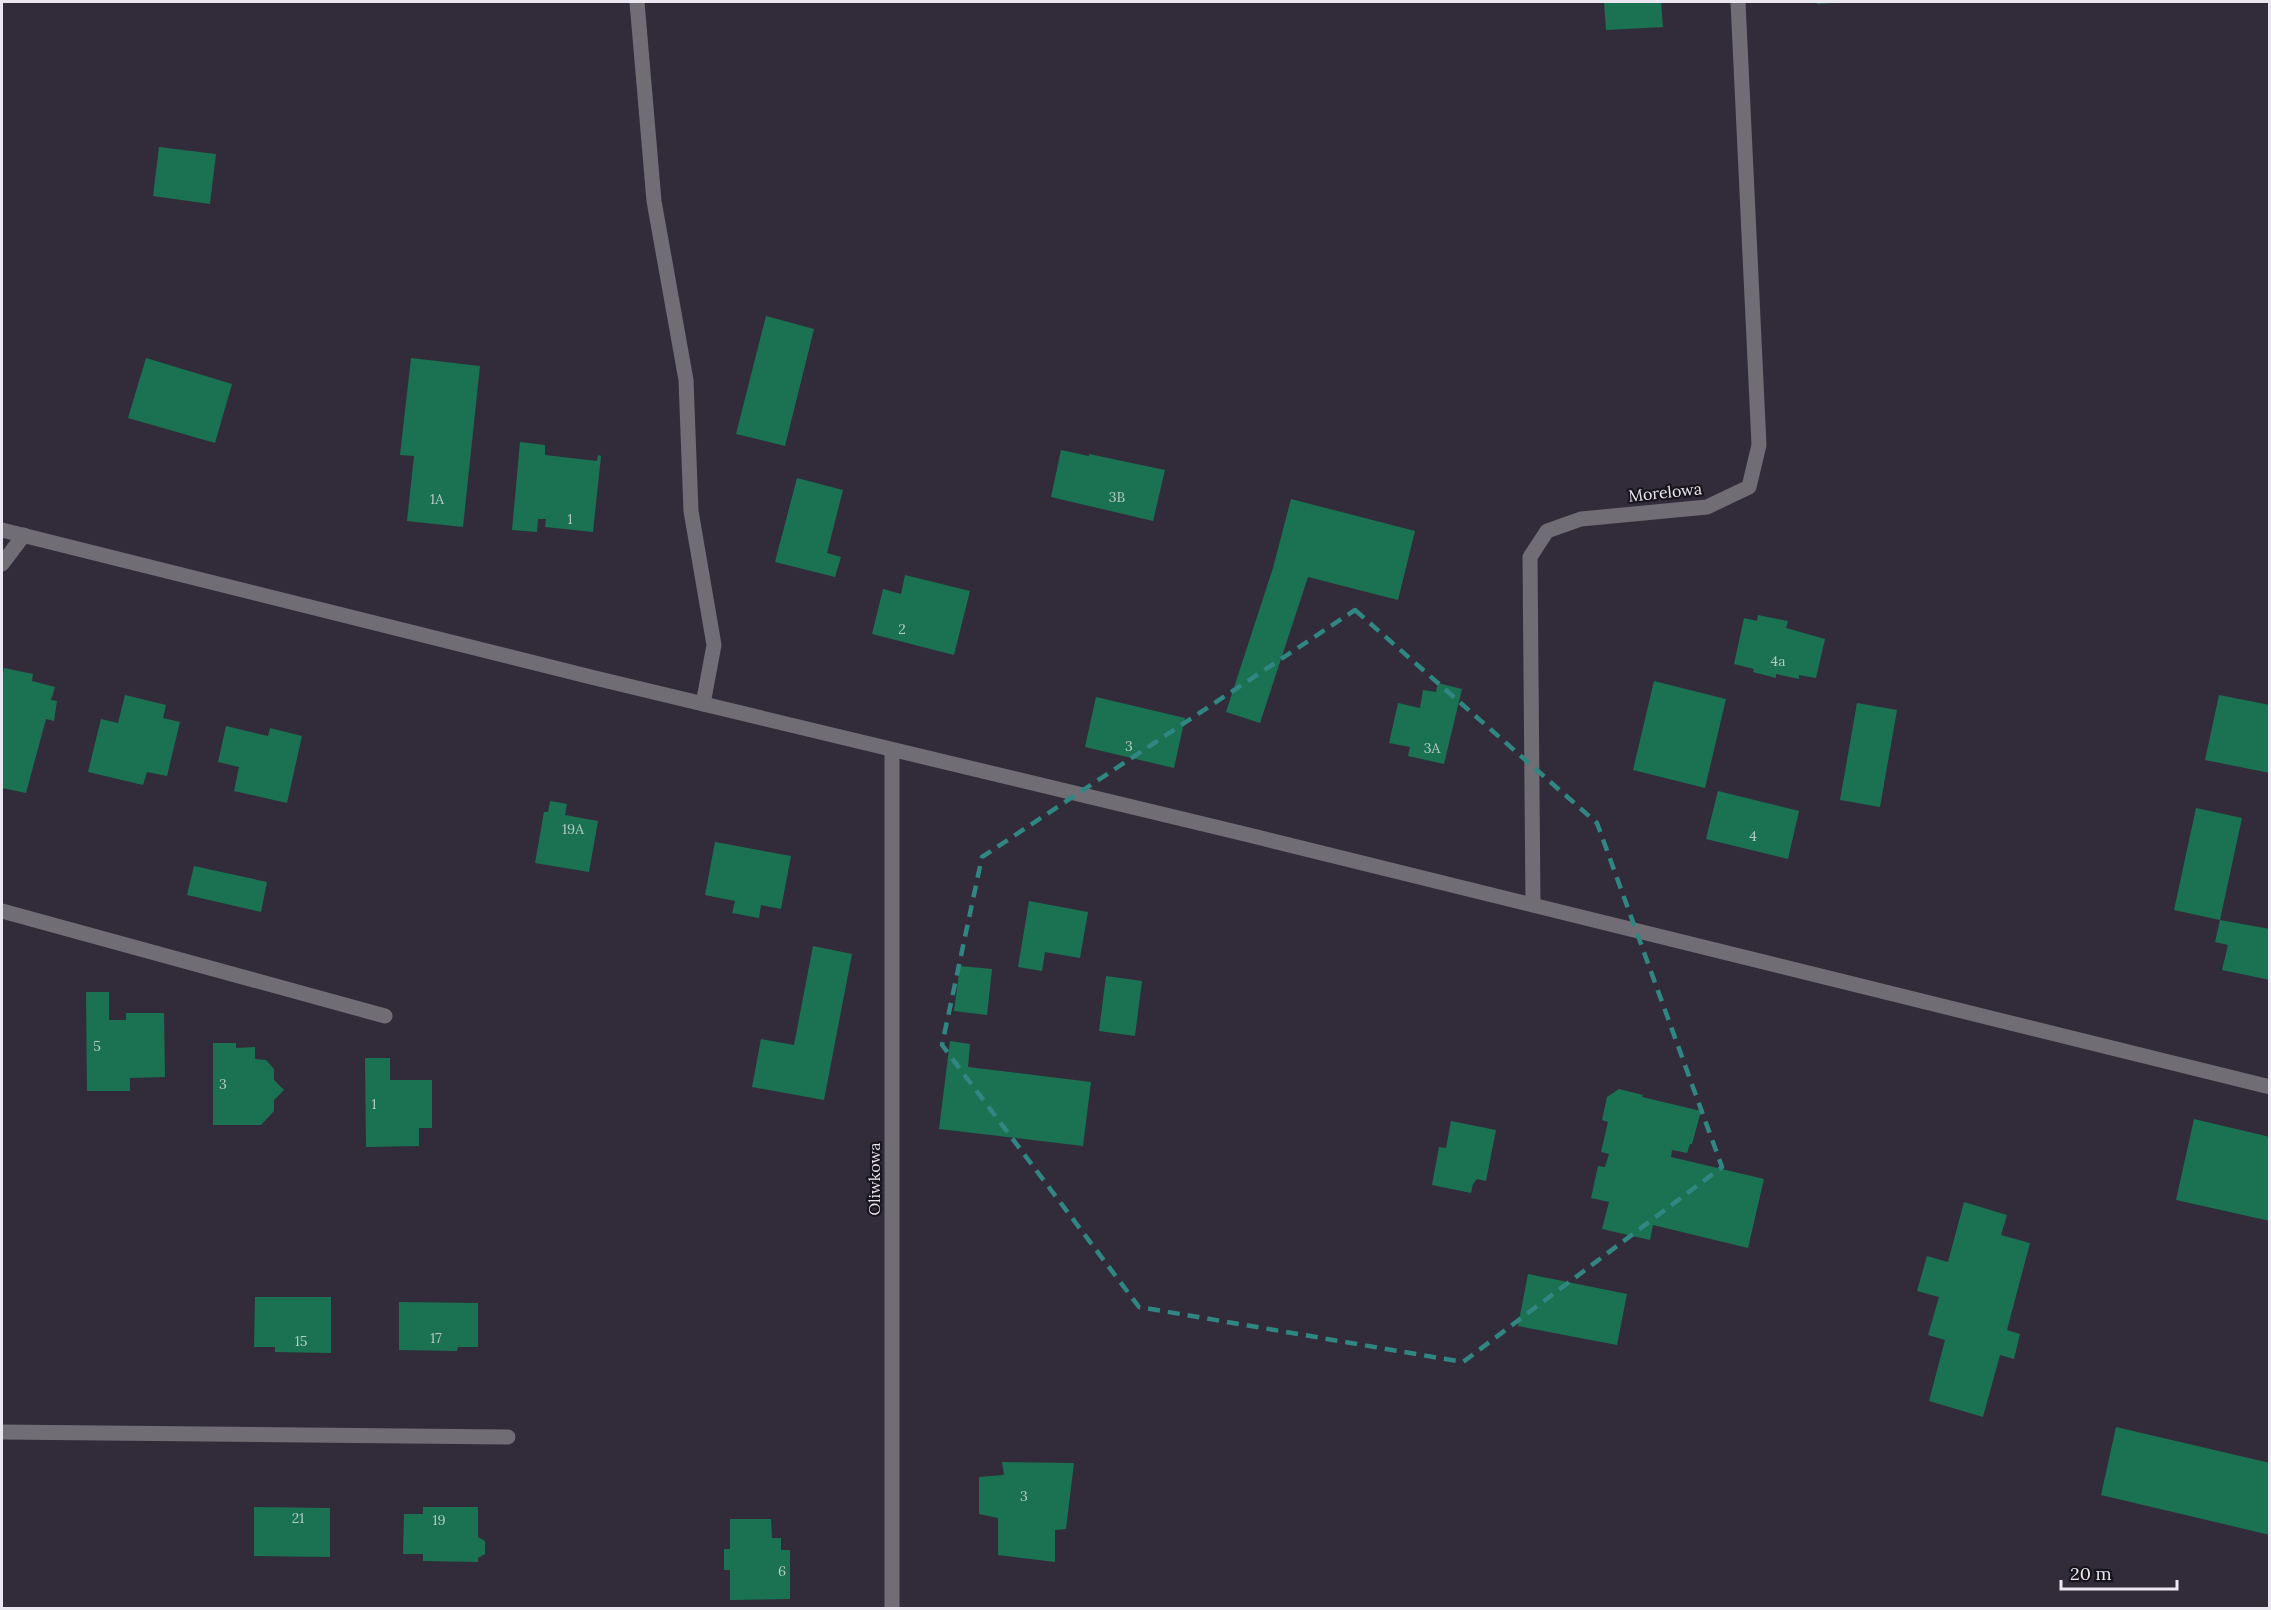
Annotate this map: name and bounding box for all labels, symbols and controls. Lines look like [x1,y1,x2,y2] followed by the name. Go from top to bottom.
[1627,478,1703,506] street label: Morelowa
[1109,488,1126,506] house number: 3B
[430,490,444,508] house number: 1A
[567,510,573,528] house number: 1
[898,620,906,638] house number: 2
[1771,652,1785,670] house number: 4a
[1125,737,1133,755] house number: 3
[1424,739,1441,757] house number: 3A
[562,820,584,838] house number: 19A
[1749,827,1757,845] house number: 4
[93,1037,101,1055] house number: 5
[219,1075,227,1093] house number: 3
[371,1095,377,1113] house number: 1
[864,1143,884,1215] street label: Oliwkowa
[430,1329,442,1347] house number: 17
[295,1332,307,1350] house number: 15
[1020,1487,1028,1505] house number: 3
[292,1509,304,1527] house number: 21
[432,1511,446,1529] house number: 19
[2061,1553,2176,1591] scale bar
[778,1562,786,1580] house number: 6
[2070,1562,2112,1585] text: 20 m

